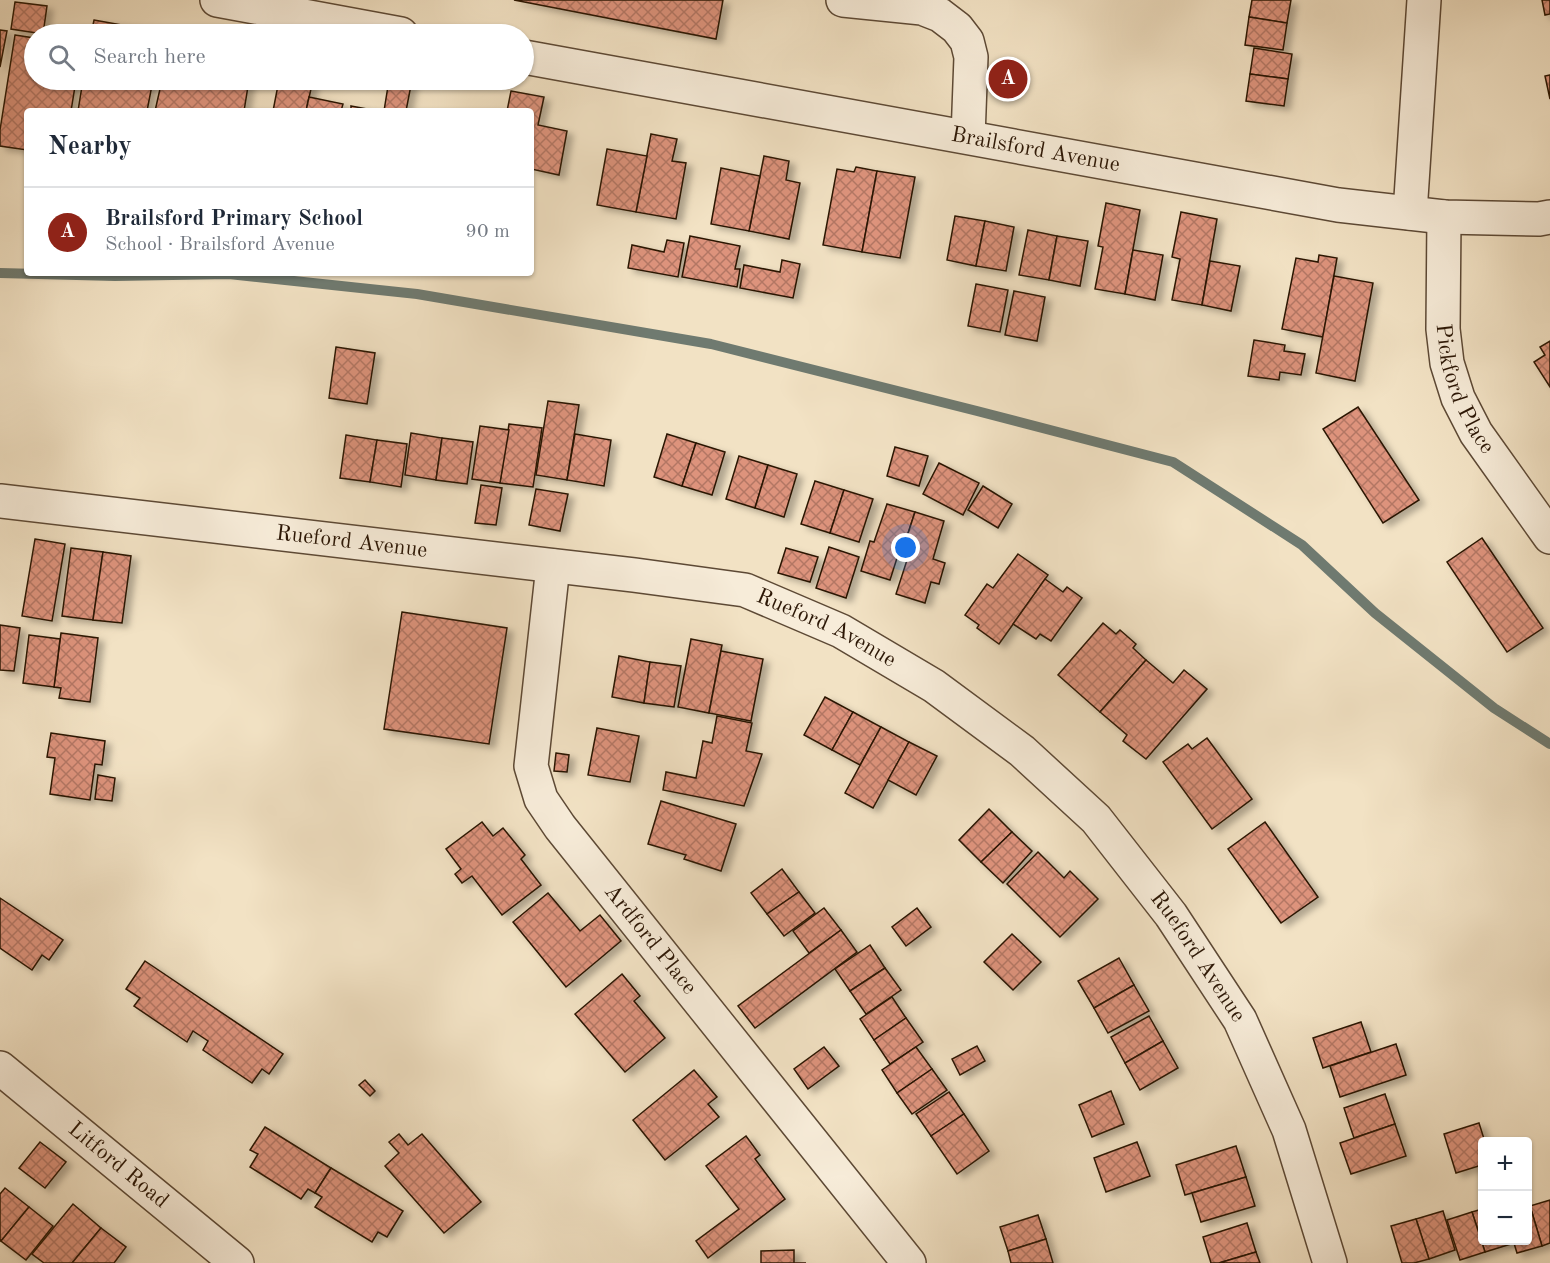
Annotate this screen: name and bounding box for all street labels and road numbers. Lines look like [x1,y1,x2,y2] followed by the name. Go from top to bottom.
[949,124,1122,176] street label: Brailsford Avenue
[1431,323,1498,458] street label: Pickford Place
[275,522,429,562] street label: Rueford Avenue
[753,585,900,672] street label: Rueford Avenue
[600,881,701,999] street label: Ardford Place
[1146,887,1249,1026] street label: Rueford Avenue
[64,1118,172,1213] street label: Litford Road

